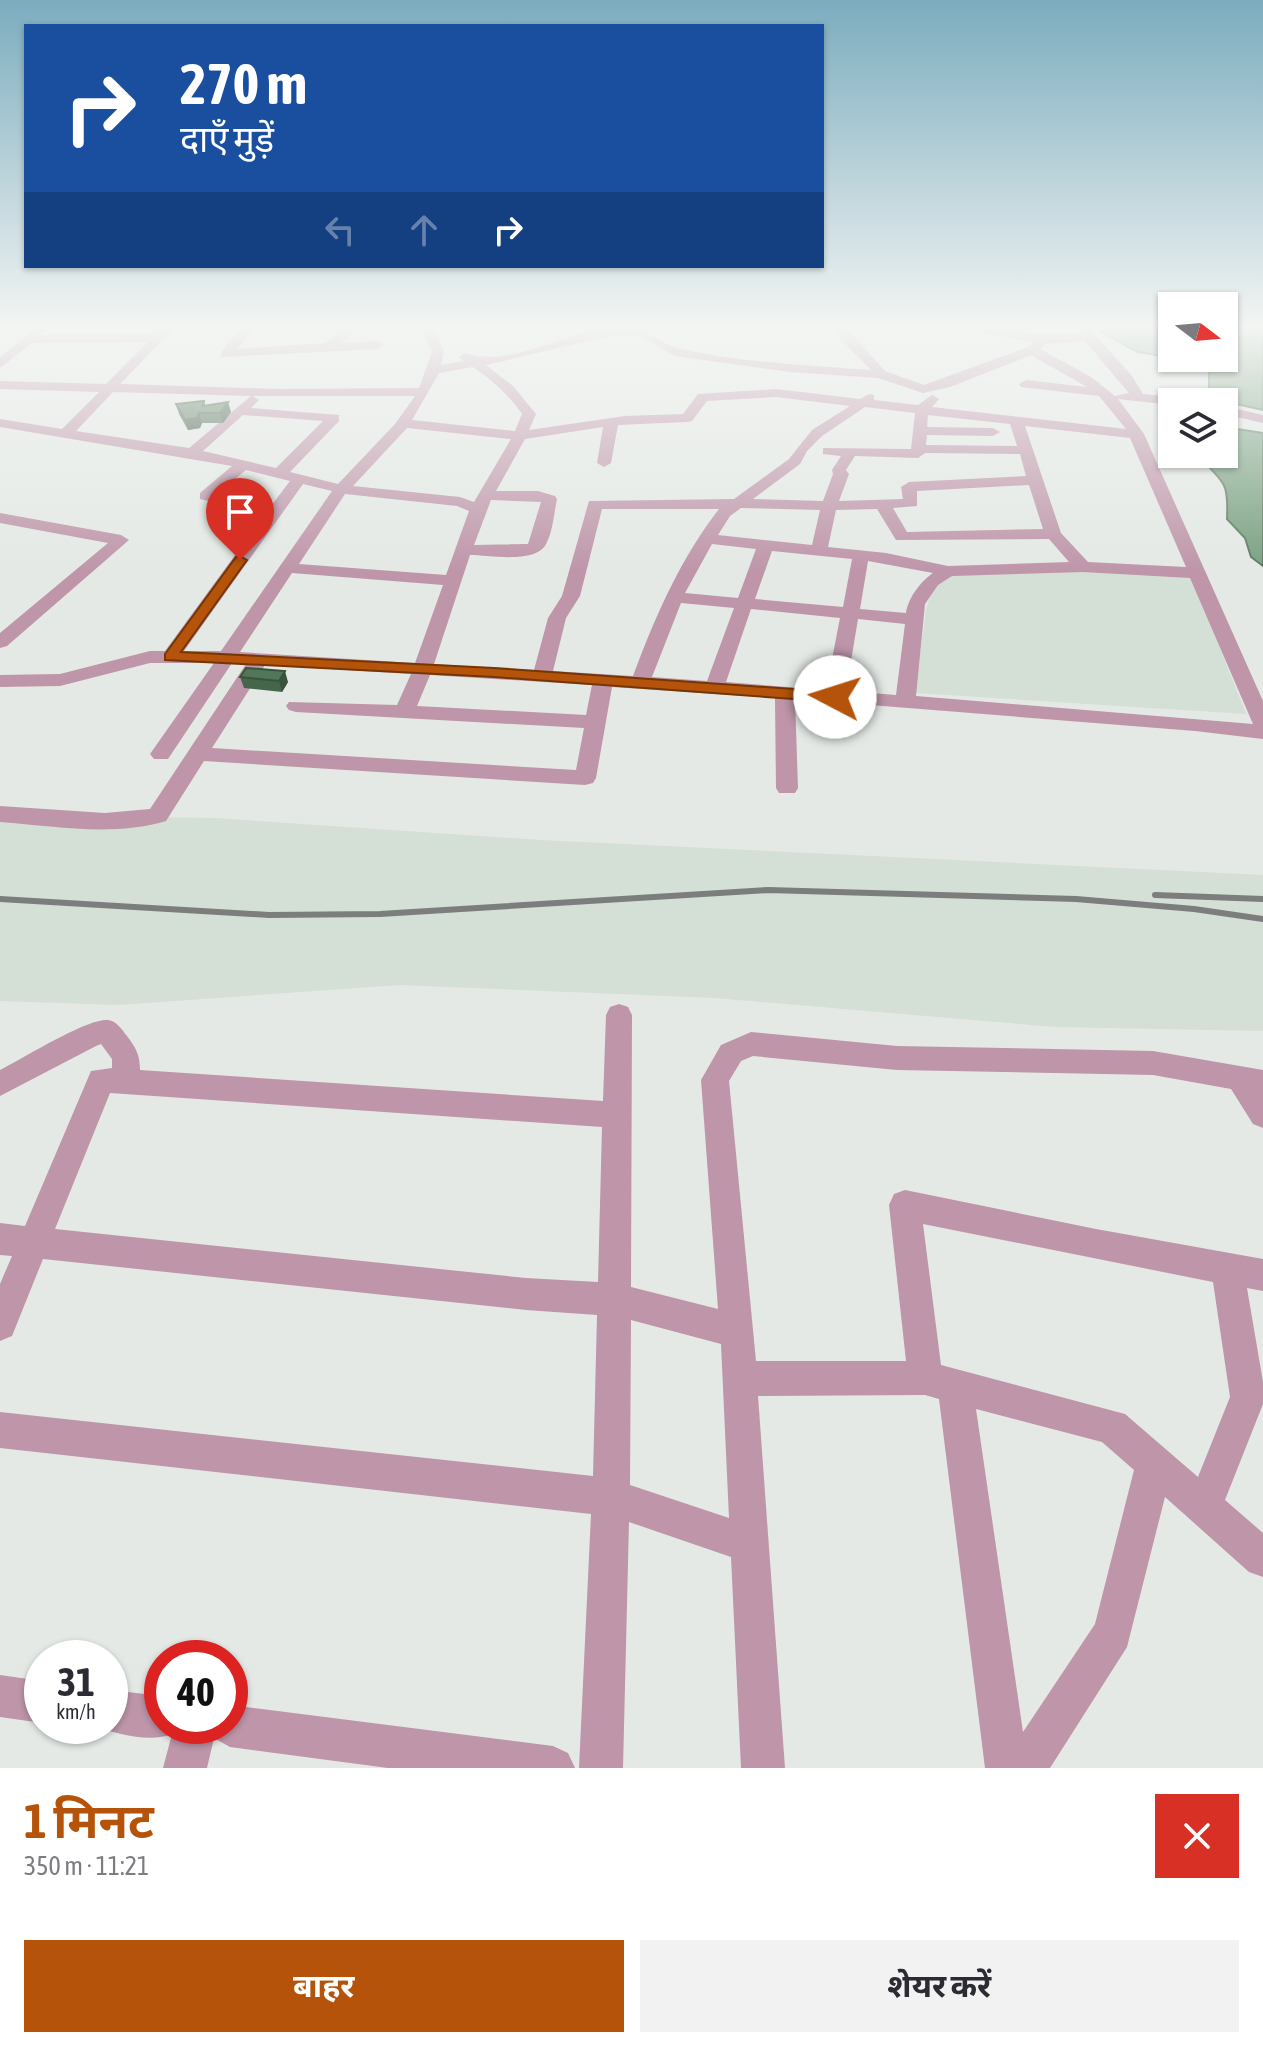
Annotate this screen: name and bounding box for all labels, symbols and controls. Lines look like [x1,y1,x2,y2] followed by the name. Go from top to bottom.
[180,52,307,116] text: 270 m
[48,56,152,160] icon: right
[180,118,274,160] text: दाएँ मुड़ें
[318,208,362,252] icon: left
[402,208,446,252] icon: ahead
[486,208,530,252] icon: right
[1158,292,1238,372] north arrow
[1158,292,1238,468] map controls
[1158,388,1238,468] button: layers
[206,478,274,560] pin
[218,490,262,534] icon: arrive
[793,655,877,739] position arrow
[144,1640,248,1744] speed limit sign: 40
[57,1659,95,1704] text: 31
[56,1700,96,1723] text: km/h
[24,1793,154,1848] text: 1 मिनट
[1155,1794,1239,1878] button: close
[24,1851,149,1881] text: 350 m · 11:21
[24,1940,624,2032] button: बाहर
[640,1940,1239,2032] button: शेयर करें

